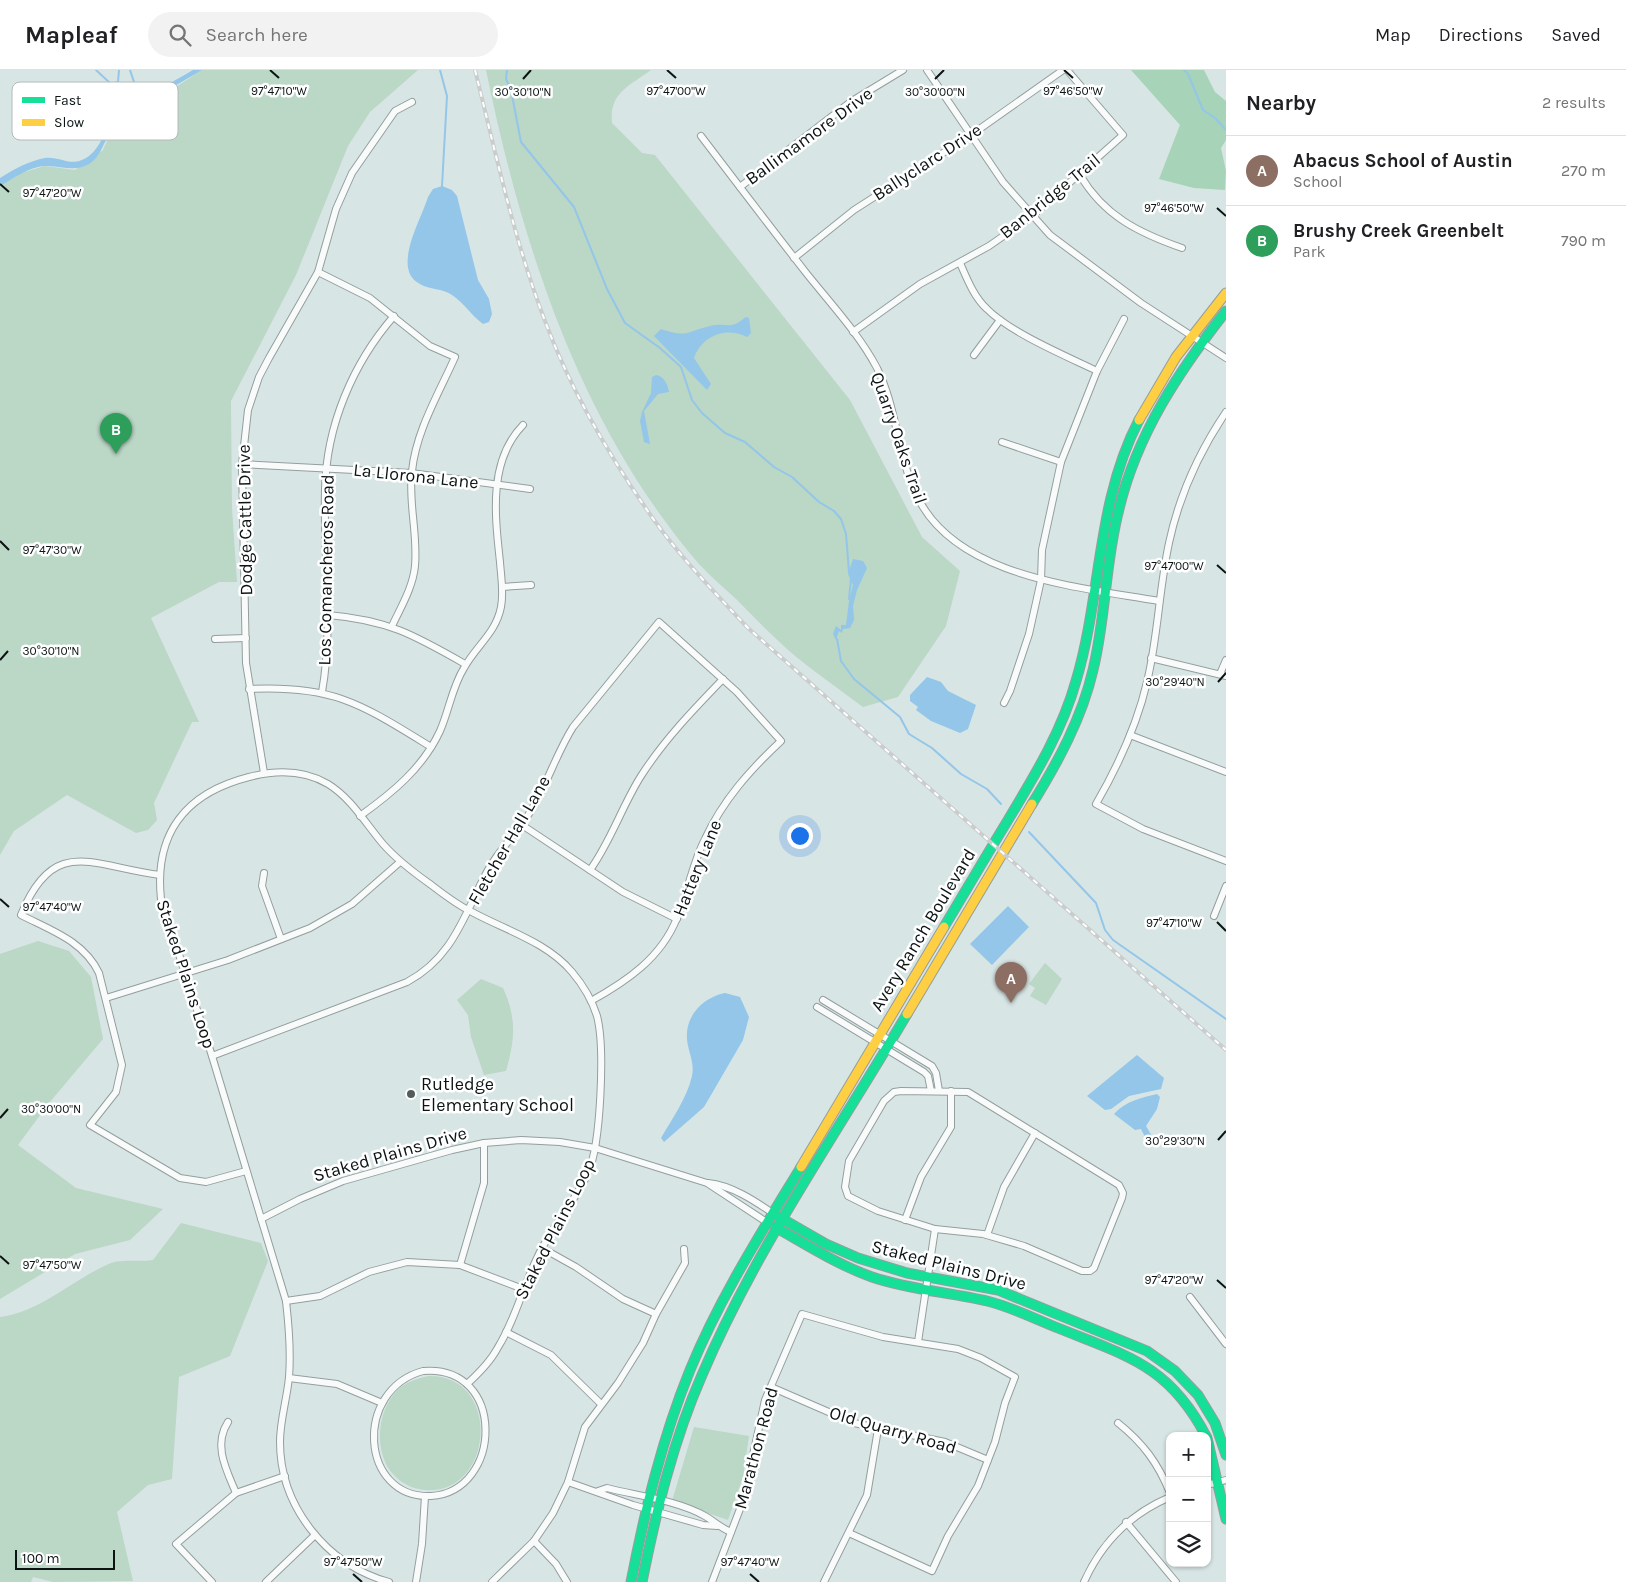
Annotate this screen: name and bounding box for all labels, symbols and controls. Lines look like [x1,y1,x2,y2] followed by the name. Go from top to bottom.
[148,12,498,57] search box
[25,21,118,49] text: Mapleaf
[166,21,194,49] icon: search
[206,24,308,46] text: Search here
[1375,24,1411,46] text: Map
[1439,24,1523,46] text: Directions
[1551,24,1601,46] text: Saved
[12,82,178,140] legend
[741,82,877,190] street label: Ballimamore Drive
[251,84,307,98] text: 97°47'10"W
[646,84,706,98] text: 97°47'00"W
[1043,84,1103,98] text: 97°46'50"W
[494,85,552,99] text: 30°30'10"N
[905,85,965,99] text: 30°30'00"N
[1246,91,1316,115] text: Nearby
[54,92,81,109] text: Fast
[1542,93,1606,112] text: 2 results
[54,114,84,131] text: Slow
[868,118,986,206] street label: Ballyclarc Drive
[995,149,1105,243] street label: Banbridge Trail
[1293,150,1513,172] text: Abacus School of Austin
[1257,161,1267,180] text: A
[1561,161,1606,180] text: 270 m
[1293,172,1343,191] text: School
[22,186,82,200] text: 97°47'20"W
[1144,201,1204,215] text: 97°46'50"W
[1293,220,1504,242] text: Brushy Creek Greenbelt
[1257,231,1267,250] text: B
[1561,231,1606,250] text: 790 m
[1293,242,1325,261] text: Park
[866,369,932,507] street label: Quarry Oaks Trail
[100,413,132,454] pin: B
[233,444,257,596] street label: Dodge Cattle Drive
[352,458,480,494] street label: La Llorona Lane
[313,474,339,666] street label: Los Comancheros Road
[22,543,82,557] text: 97°47'30"W
[1144,559,1204,573] text: 97°47'00"W
[22,644,80,658] text: 30°30'10"N
[1145,675,1205,689] text: 30°29'40"N
[463,772,555,908] street label: Fletcher Hall Lane
[668,816,726,920] street label: Hattery Lane
[787,823,813,849] your location
[866,845,980,1015] street label: Avery Ranch Boulevard
[152,897,220,1051] street label: Staked Plains Loop
[23,900,82,914] text: 97°47'40"W
[1146,916,1202,930] text: 97°47'10"W
[995,962,1027,1003] pin: A
[421,1073,574,1116] place label: Rutledge Elementary School
[405,1088,417,1100] marker: Rutledge Elementary School
[21,1102,81,1116] text: 30°30'00"N
[311,1122,469,1186] street label: Staked Plains Drive
[1145,1134,1205,1148] text: 30°29'30"N
[510,1155,600,1303] street label: Staked Plains Loop
[869,1235,1029,1295] street label: Staked Plains Drive
[23,1258,82,1272] text: 97°47'50"W
[1144,1273,1204,1287] text: 97°47'20"W
[729,1384,783,1512] street label: Marathon Road
[827,1401,959,1459] street label: Old Quarry Road
[1166,1432,1211,1567] map controls
[1166,1432,1211,1477] button: +
[1166,1477,1211,1522] button: −
[1166,1522,1211,1567] button: layers
[15,1547,115,1570] scale bar
[22,1550,60,1567] text: 100 m
[324,1555,383,1569] text: 97°47'50"W
[721,1555,780,1569] text: 97°47'40"W

